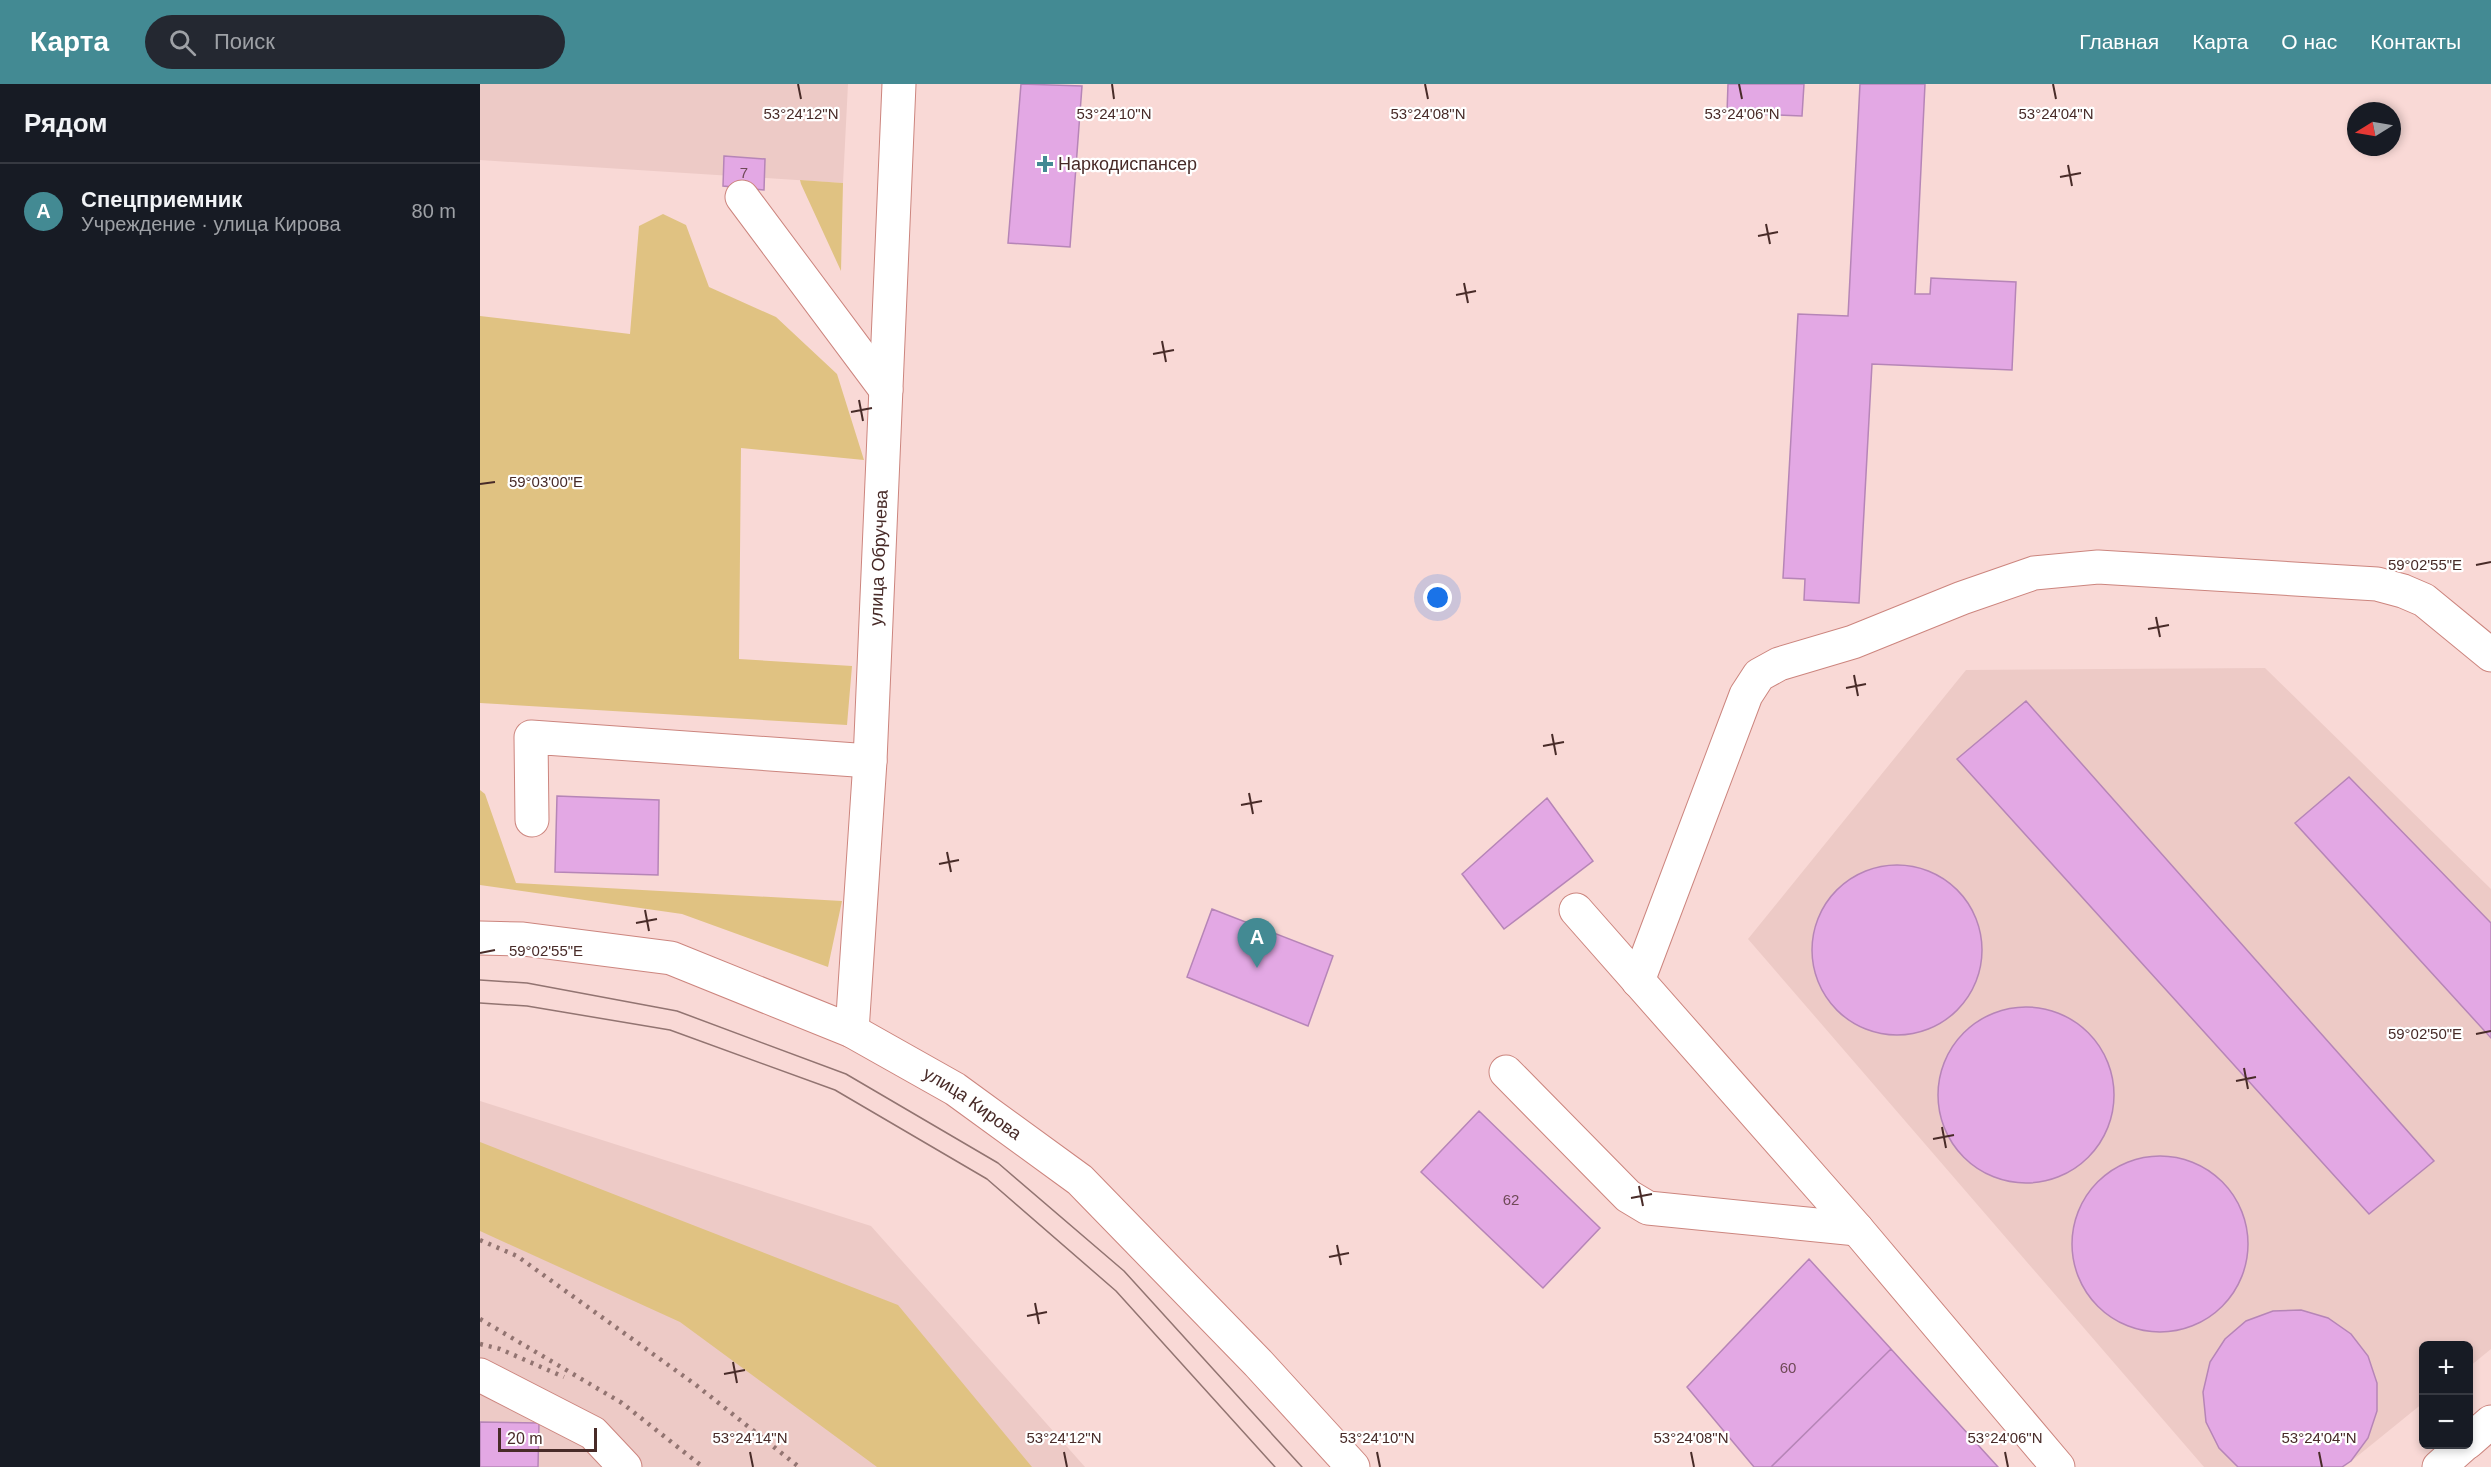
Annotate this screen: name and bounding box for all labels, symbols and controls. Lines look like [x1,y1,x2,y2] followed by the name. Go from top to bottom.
[145,15,565,69] search box
[30,26,109,57] text: Карта
[166,26,199,59] icon: search
[214,29,275,54] text: Поиск
[2079,30,2159,53] text: Главная
[2192,30,2248,53] text: Карта
[2281,30,2337,53] text: О нас
[2370,30,2461,53] text: Контакты
[2347,102,2401,156] north arrow
[763,105,839,122] text: 53°24'12"N
[1076,105,1152,122] text: 53°24'10"N
[1390,105,1466,122] text: 53°24'08"N
[1704,105,1780,122] text: 53°24'06"N
[2018,105,2094,122] text: 53°24'04"N
[24,108,107,138] text: Рядом
[1058,154,1197,174] place label: Наркодиспансер
[1036,155,1054,173] marker: Наркодиспансер
[740,164,748,181] house number: 7
[81,187,242,212] text: Спецприемник
[36,200,51,222] text: A
[412,200,456,222] text: 80 m
[81,213,341,235] text: Учреждение · улица Кирова
[509,473,583,490] text: 59°03'00"E
[866,488,892,626] street label: улица Обручева
[2388,556,2462,573] text: 59°02'55"E
[1423,583,1452,612] your location
[1238,918,1276,968] pin: A
[509,942,583,959] text: 59°02'55"E
[2388,1025,2462,1042] text: 59°02'50"E
[920,1063,1026,1145] street label: улица Кирова
[1503,1191,1519,1208] house number: 62
[2419,1341,2473,1449] map controls
[2419,1341,2473,1395] button: +
[1780,1359,1796,1376] house number: 60
[2419,1395,2473,1449] button: −
[498,1425,597,1452] scale bar
[712,1429,788,1446] text: 53°24'14"N
[1026,1429,1102,1446] text: 53°24'12"N
[1339,1429,1415,1446] text: 53°24'10"N
[1653,1429,1729,1446] text: 53°24'08"N
[1967,1429,2043,1446] text: 53°24'06"N
[2281,1429,2357,1446] text: 53°24'04"N
[507,1430,543,1447] text: 20 m

